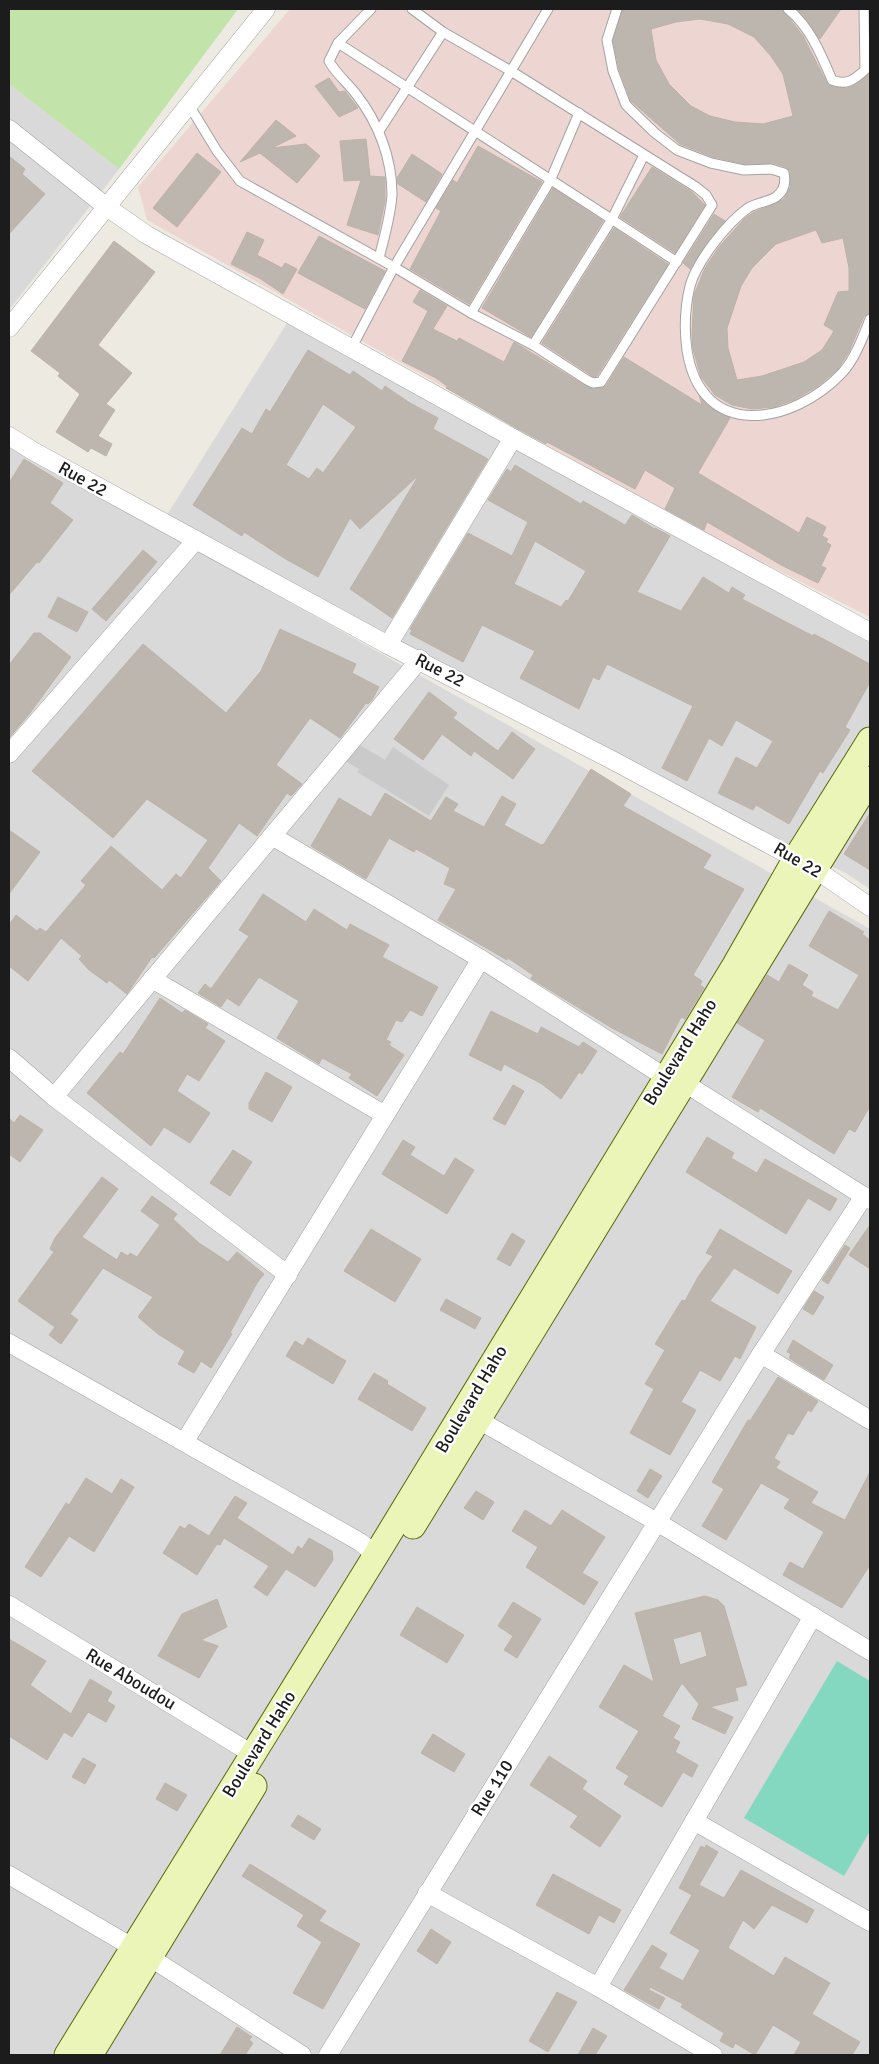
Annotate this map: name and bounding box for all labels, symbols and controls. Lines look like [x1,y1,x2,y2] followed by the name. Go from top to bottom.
[55,457,111,501] street label: Rue 22
[412,648,468,692] street label: Rue 22
[770,837,826,883] street label: Rue 22
[638,995,722,1109] street label: Boulevard Haho
[430,1341,512,1457] street label: Boulevard Haho
[82,1643,180,1715] street label: Rue Aboudou
[217,1687,301,1801] street label: Boulevard Haho
[466,1756,518,1820] street label: Rue 110

